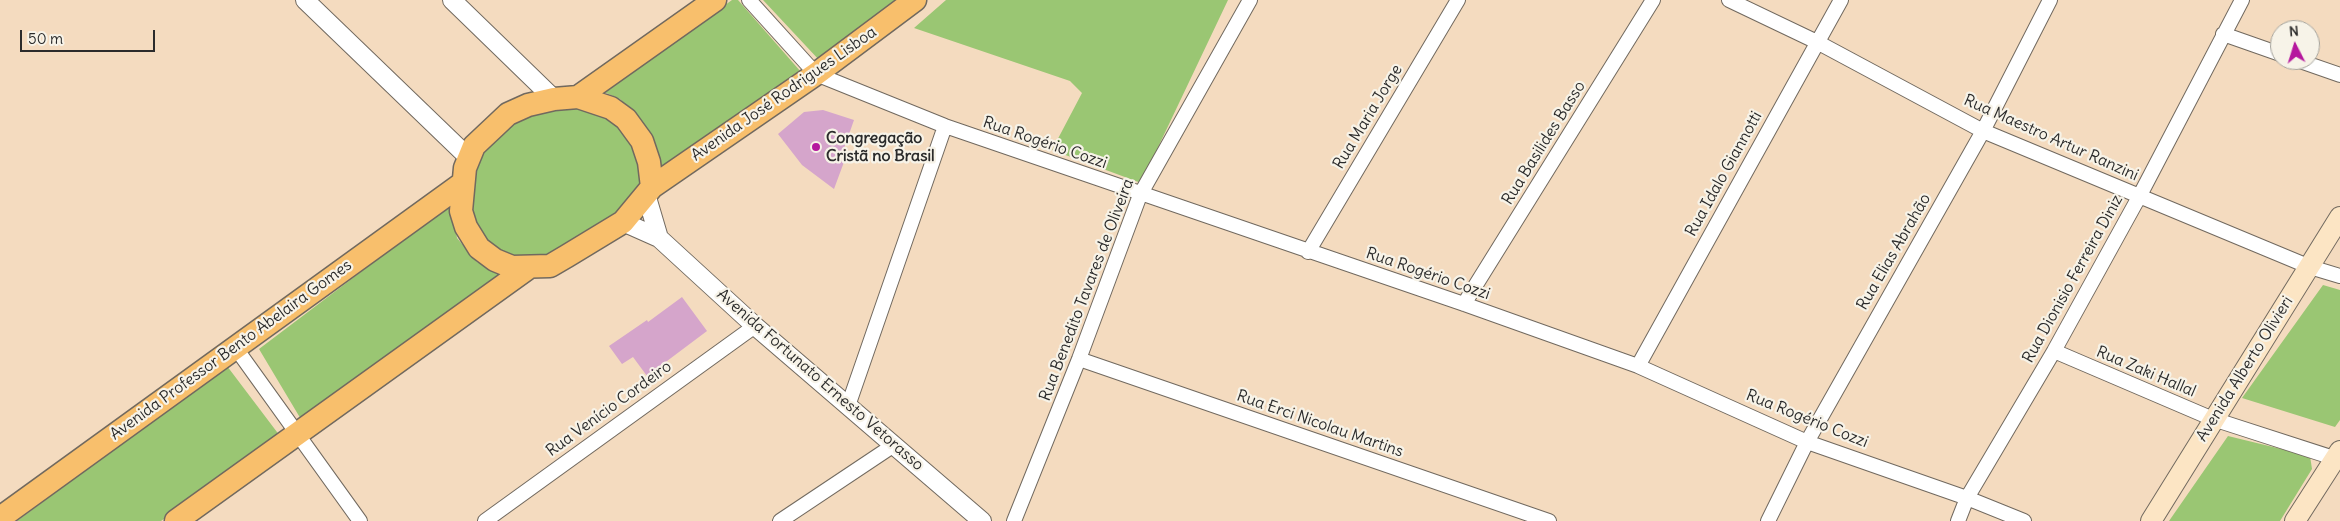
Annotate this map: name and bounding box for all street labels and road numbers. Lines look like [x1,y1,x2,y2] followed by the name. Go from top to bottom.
[688,23,880,165] street label: Avenida José Rodrigues Lisboa
[1329,61,1407,173] street label: Rua Maria Jorge
[1498,78,1590,208] street label: Rua Basilides Basso
[1961,91,2141,185] street label: Rua Maestro Artur Ranzini
[1682,108,1766,240] street label: Rua Idalo Giannotti
[980,113,1110,173] street label: Rua Rogério Cozzi
[1036,176,1138,404] street label: Rua Benedito Tavares de Oliveira
[1853,190,1935,314] street label: Rua Elias Abrahão
[2019,192,2127,366] street label: Rua Dionisio Ferreira Diniz
[1363,244,1493,304] street label: Rua Rogério Cozzi
[106,256,356,444] street label: Avenida Professor Bento Abelaira Gomes
[713,285,927,475] street label: Avenida Fortunato Ernesto Vetorasso
[2192,293,2298,445] street label: Avenida Alberto Olivieri
[2093,342,2199,402] street label: Rua Zaki Hallal
[543,357,675,461] street label: Rua Venício Cordeiro
[1234,386,1406,462] street label: Rua Erci Nicolau Martins
[1743,386,1871,452] street label: Rua Rogério Cozzi

